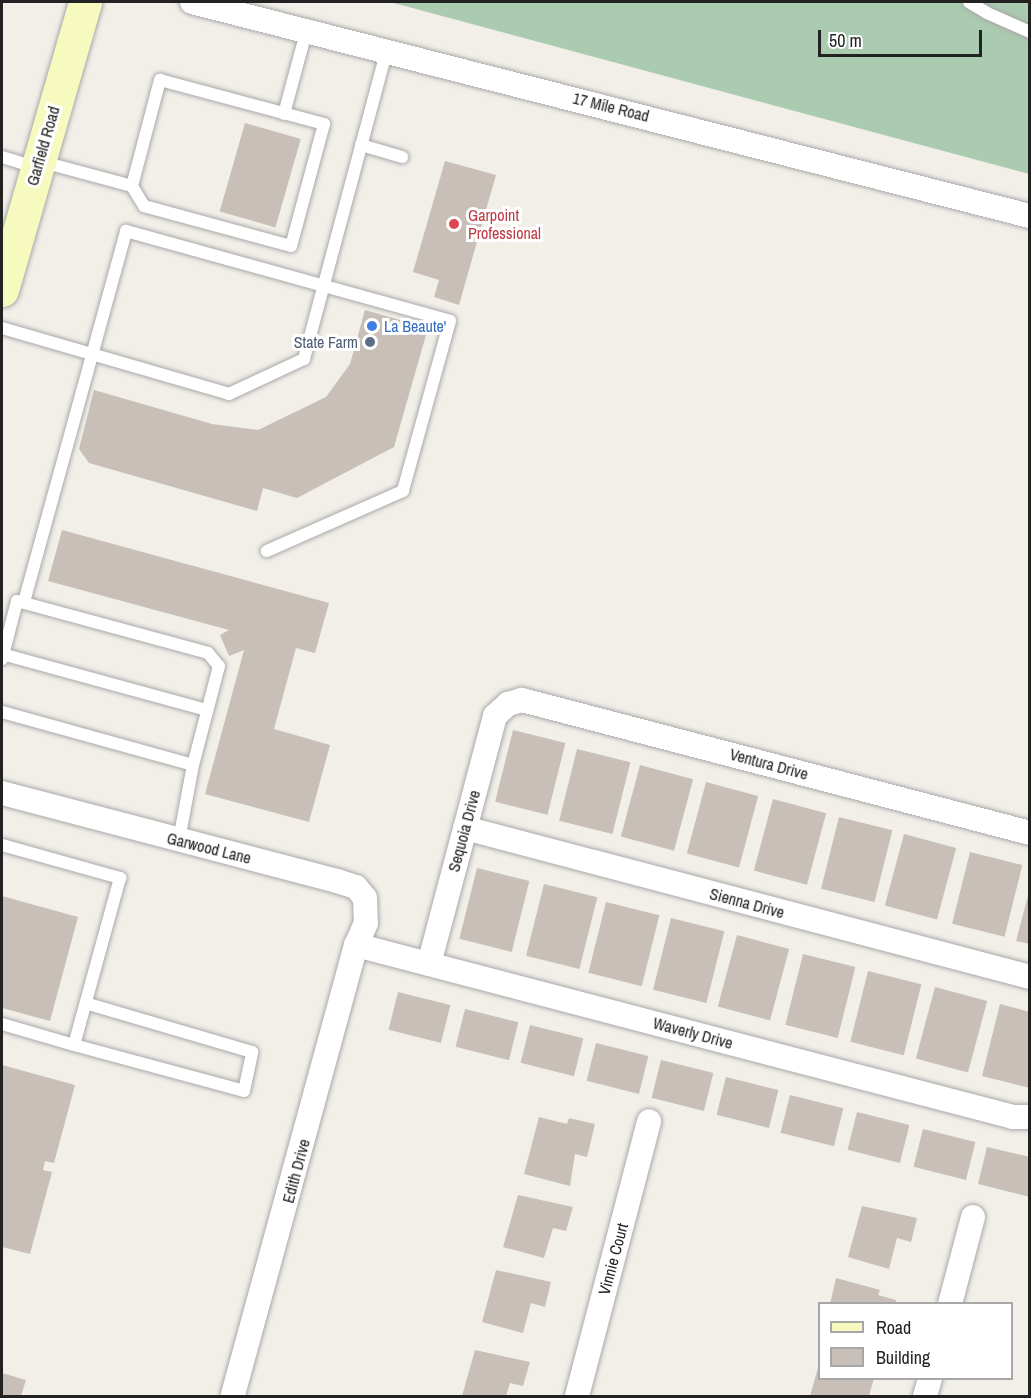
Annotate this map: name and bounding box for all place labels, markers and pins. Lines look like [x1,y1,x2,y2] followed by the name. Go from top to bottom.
[468,205,541,243] place label: Garpoint Professional
[445,215,463,233] marker: Garpoint Professional
[384,316,446,336] place label: La Beaute'
[365,319,379,333] marker: La Beaute'
[294,332,358,352] place label: State Farm
[363,335,377,349] marker: State Farm

